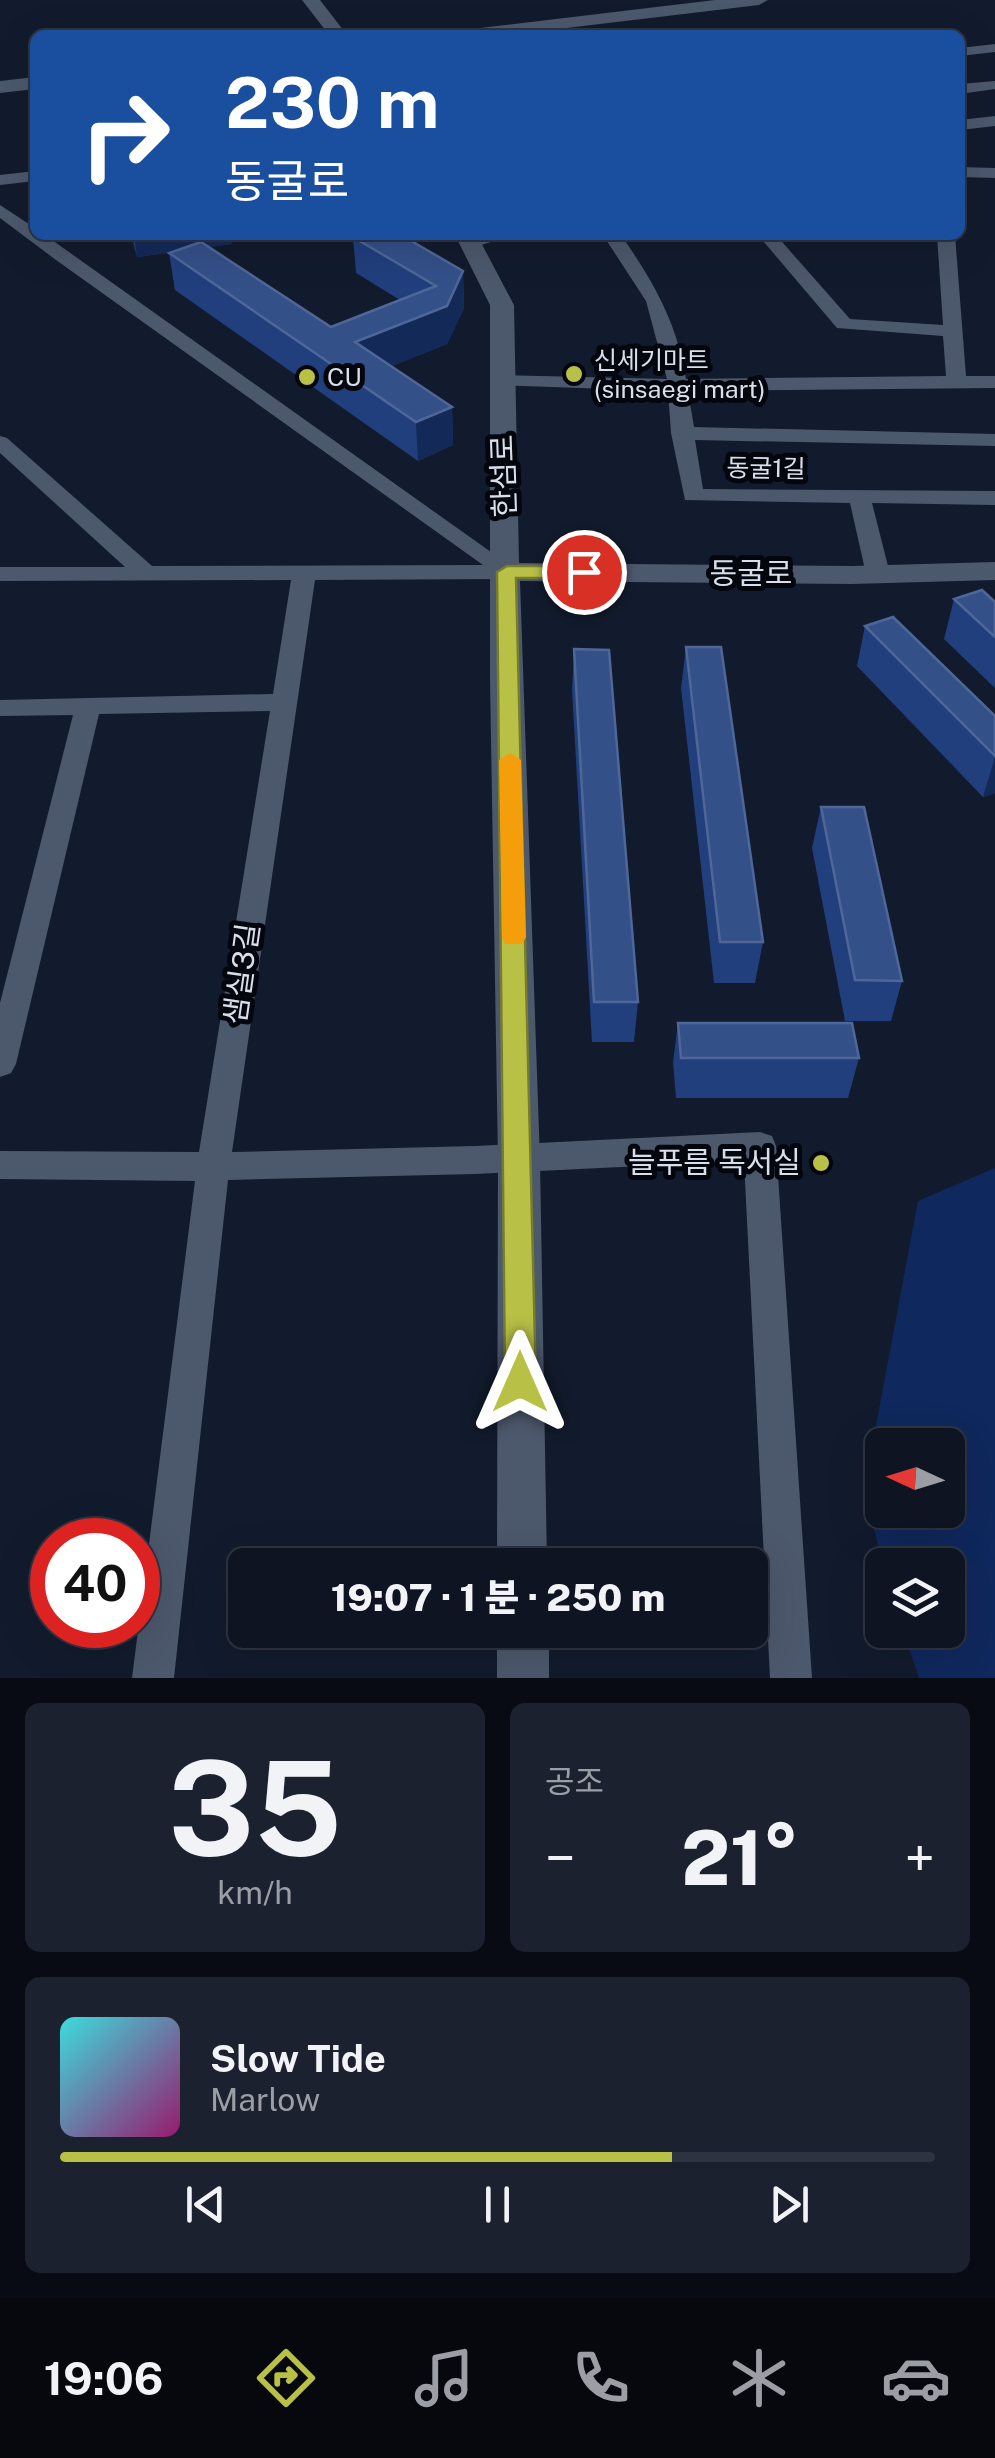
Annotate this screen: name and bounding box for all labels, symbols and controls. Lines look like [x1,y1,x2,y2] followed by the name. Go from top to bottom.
[225,61,439,144] text: 230 m
[60,70,190,200] icon: right
[225,154,349,207] text: 동굴로
[594,345,766,404] place label: 신세기마트 (sinsaegi mart)
[327,362,362,392] place label: CU
[563,363,585,385] marker: 신세기마트 (sinsaegi mart)
[296,366,318,388] marker: CU
[484,434,522,518] street label: 한섬로
[726,452,806,484] street label: 동굴1길
[542,530,627,615] pin
[557,545,612,600] icon: arrive
[710,555,792,591] street label: 동굴로
[216,921,266,1027] street label: 샘실3길
[628,1144,801,1180] place label: 늘푸름 독서실
[810,1152,832,1174] marker: 늘푸름 독서실
[468,1330,572,1434] position arrow
[865,1428,965,1528] north arrow
[865,1428,965,1648] map controls
[30,1518,160,1648] speed limit sign: 40
[865,1548,965,1648] button: layers
[331,1575,665,1620] text: 19:07 · 1 분 · 250 m
[168,1733,342,1885] text: 35
[545,1763,604,1800] text: 공조
[681,1814,799,1902] text: 21°
[545,1826,576,1890] text: −
[905,1826,935,1890] text: +
[217,1874,293,1911] text: km/h
[210,2036,386,2081] text: Slow Tide
[210,2081,320,2118] text: Marlow
[178,2177,233,2232] icon: previous
[470,2177,525,2232] icon: pause
[762,2177,817,2232] icon: next
[251,2343,321,2413] icon: directions
[409,2343,479,2413] icon: music
[566,2343,636,2413] icon: phone
[724,2343,794,2413] icon: climate
[881,2343,951,2413] icon: car
[44,2352,163,2405] text: 19:06

